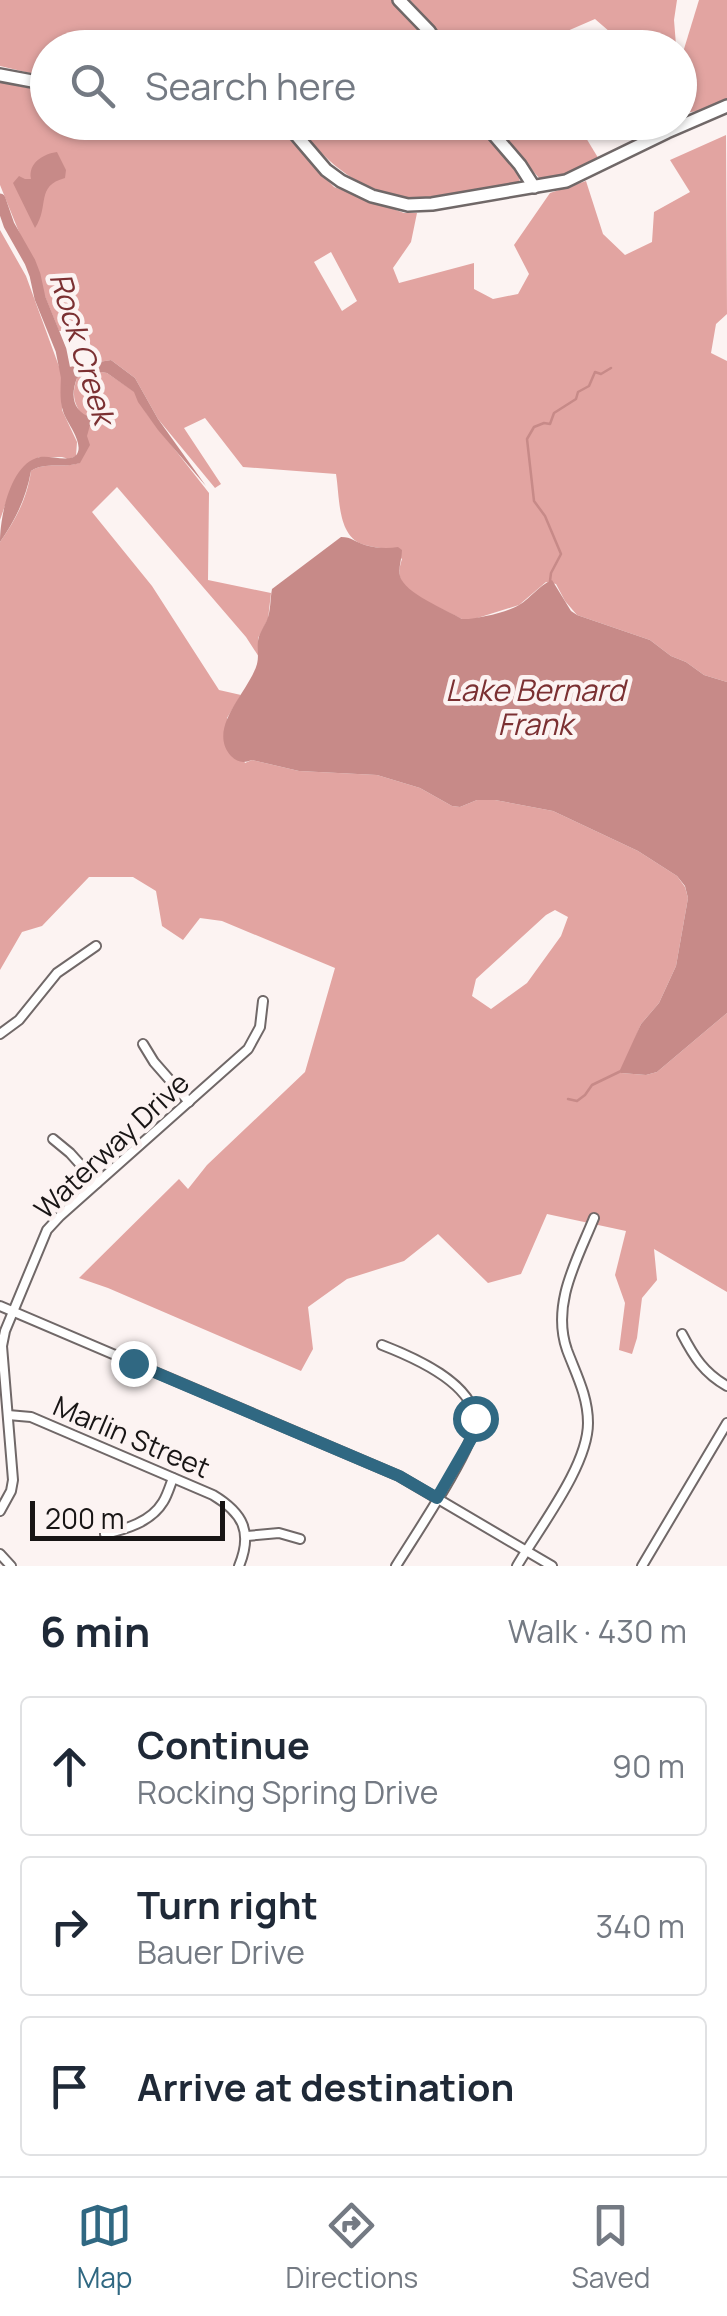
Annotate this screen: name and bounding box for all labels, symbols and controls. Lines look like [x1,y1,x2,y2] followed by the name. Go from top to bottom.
[30,30,697,140] search box
[65,58,120,113] icon: search
[145,59,356,111] text: Search here
[41,267,127,433] water label: Rock Creek
[445,669,629,744] water label: Lake Bernard Frank
[25,1063,197,1227] street label: Waterway Drive
[111,1341,157,1387] route end
[48,1386,216,1486] street label: Marlin Street
[453,1396,499,1442] route start
[30,1496,225,1540] scale bar
[45,1499,124,1537] text: 200 m
[40,1602,150,1660] text: 6 min
[508,1609,687,1653] text: Walk · 430 m
[137,1718,310,1770] text: Continue
[42,1739,97,1794] icon: ahead
[612,1744,685,1788] text: 90 m
[137,1770,438,1814] text: Rocking Spring Drive
[137,1878,318,1930] text: Turn right
[42,1899,97,1954] icon: right
[595,1904,685,1948] text: 340 m
[137,1930,305,1974] text: Bauer Drive
[42,2059,97,2114] icon: arrive
[137,2060,514,2112] text: Arrive at destination
[77,2198,132,2296] tab: Map
[286,2198,418,2296] tab: Directions
[571,2198,650,2296] tab: Saved

